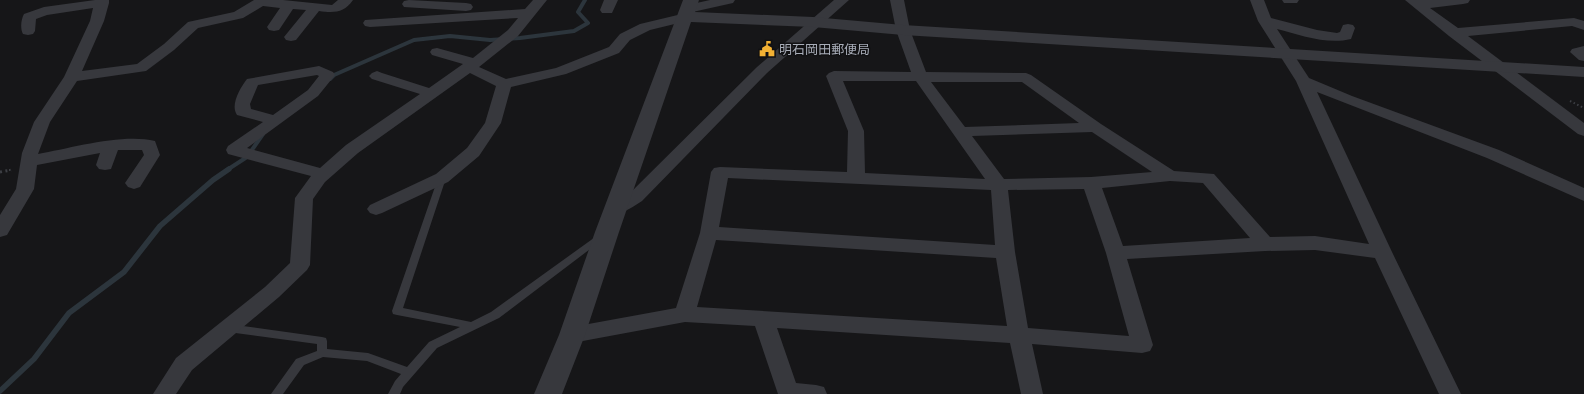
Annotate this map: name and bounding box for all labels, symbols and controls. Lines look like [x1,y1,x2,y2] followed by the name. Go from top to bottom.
[758,40,776,58] public building icon: 明石岡田郵便局
[779,40,870,59] place label: 明石岡田郵便局

